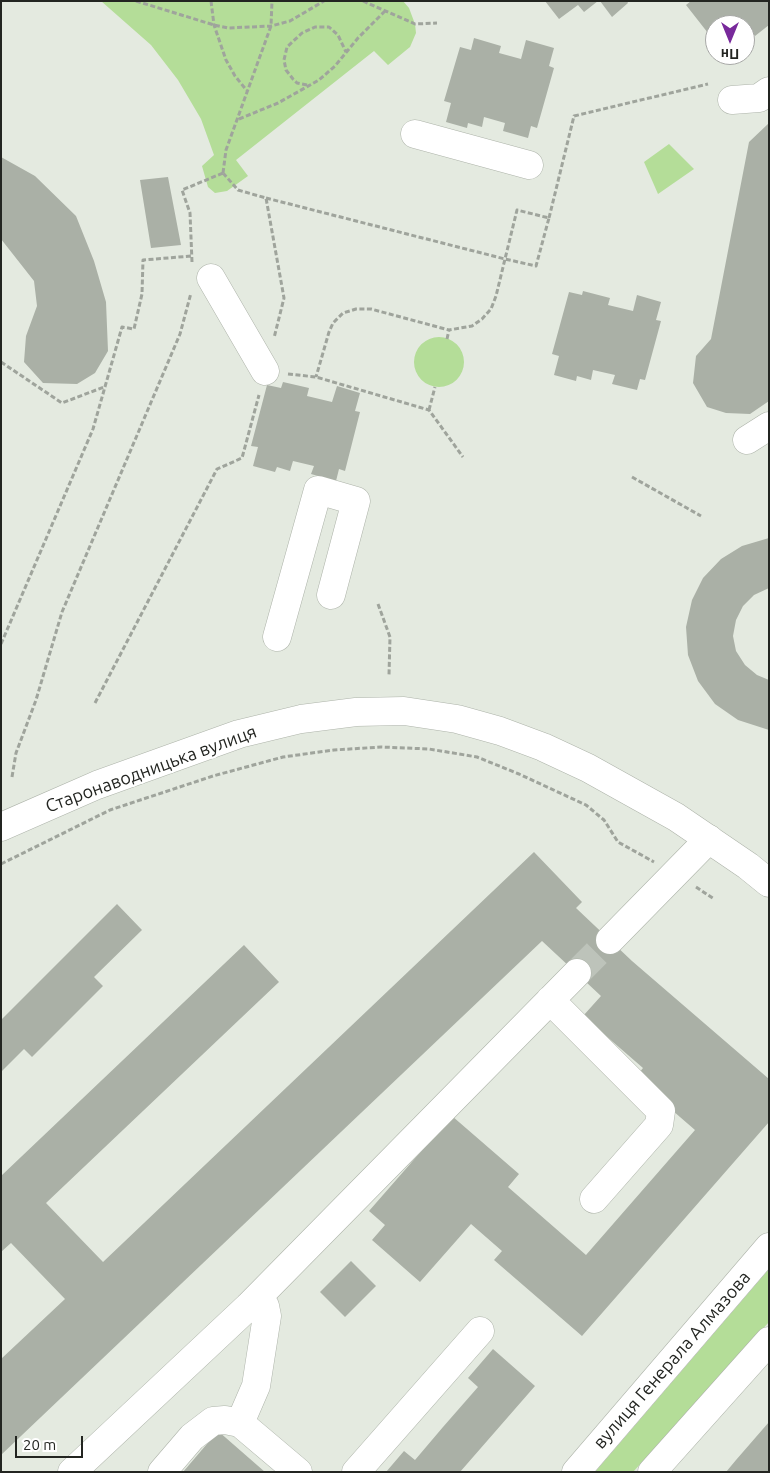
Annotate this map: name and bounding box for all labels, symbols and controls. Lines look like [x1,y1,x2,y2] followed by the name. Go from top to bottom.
[705,15,755,65] north arrow
[721,46,739,62] text: Пн
[43,721,259,817] street label: Старонаводницька вулиця
[589,1267,755,1453] street label: вулиця Генерала Алмазова
[18,1426,85,1458] scale bar
[23,1436,56,1453] text: 20 m

